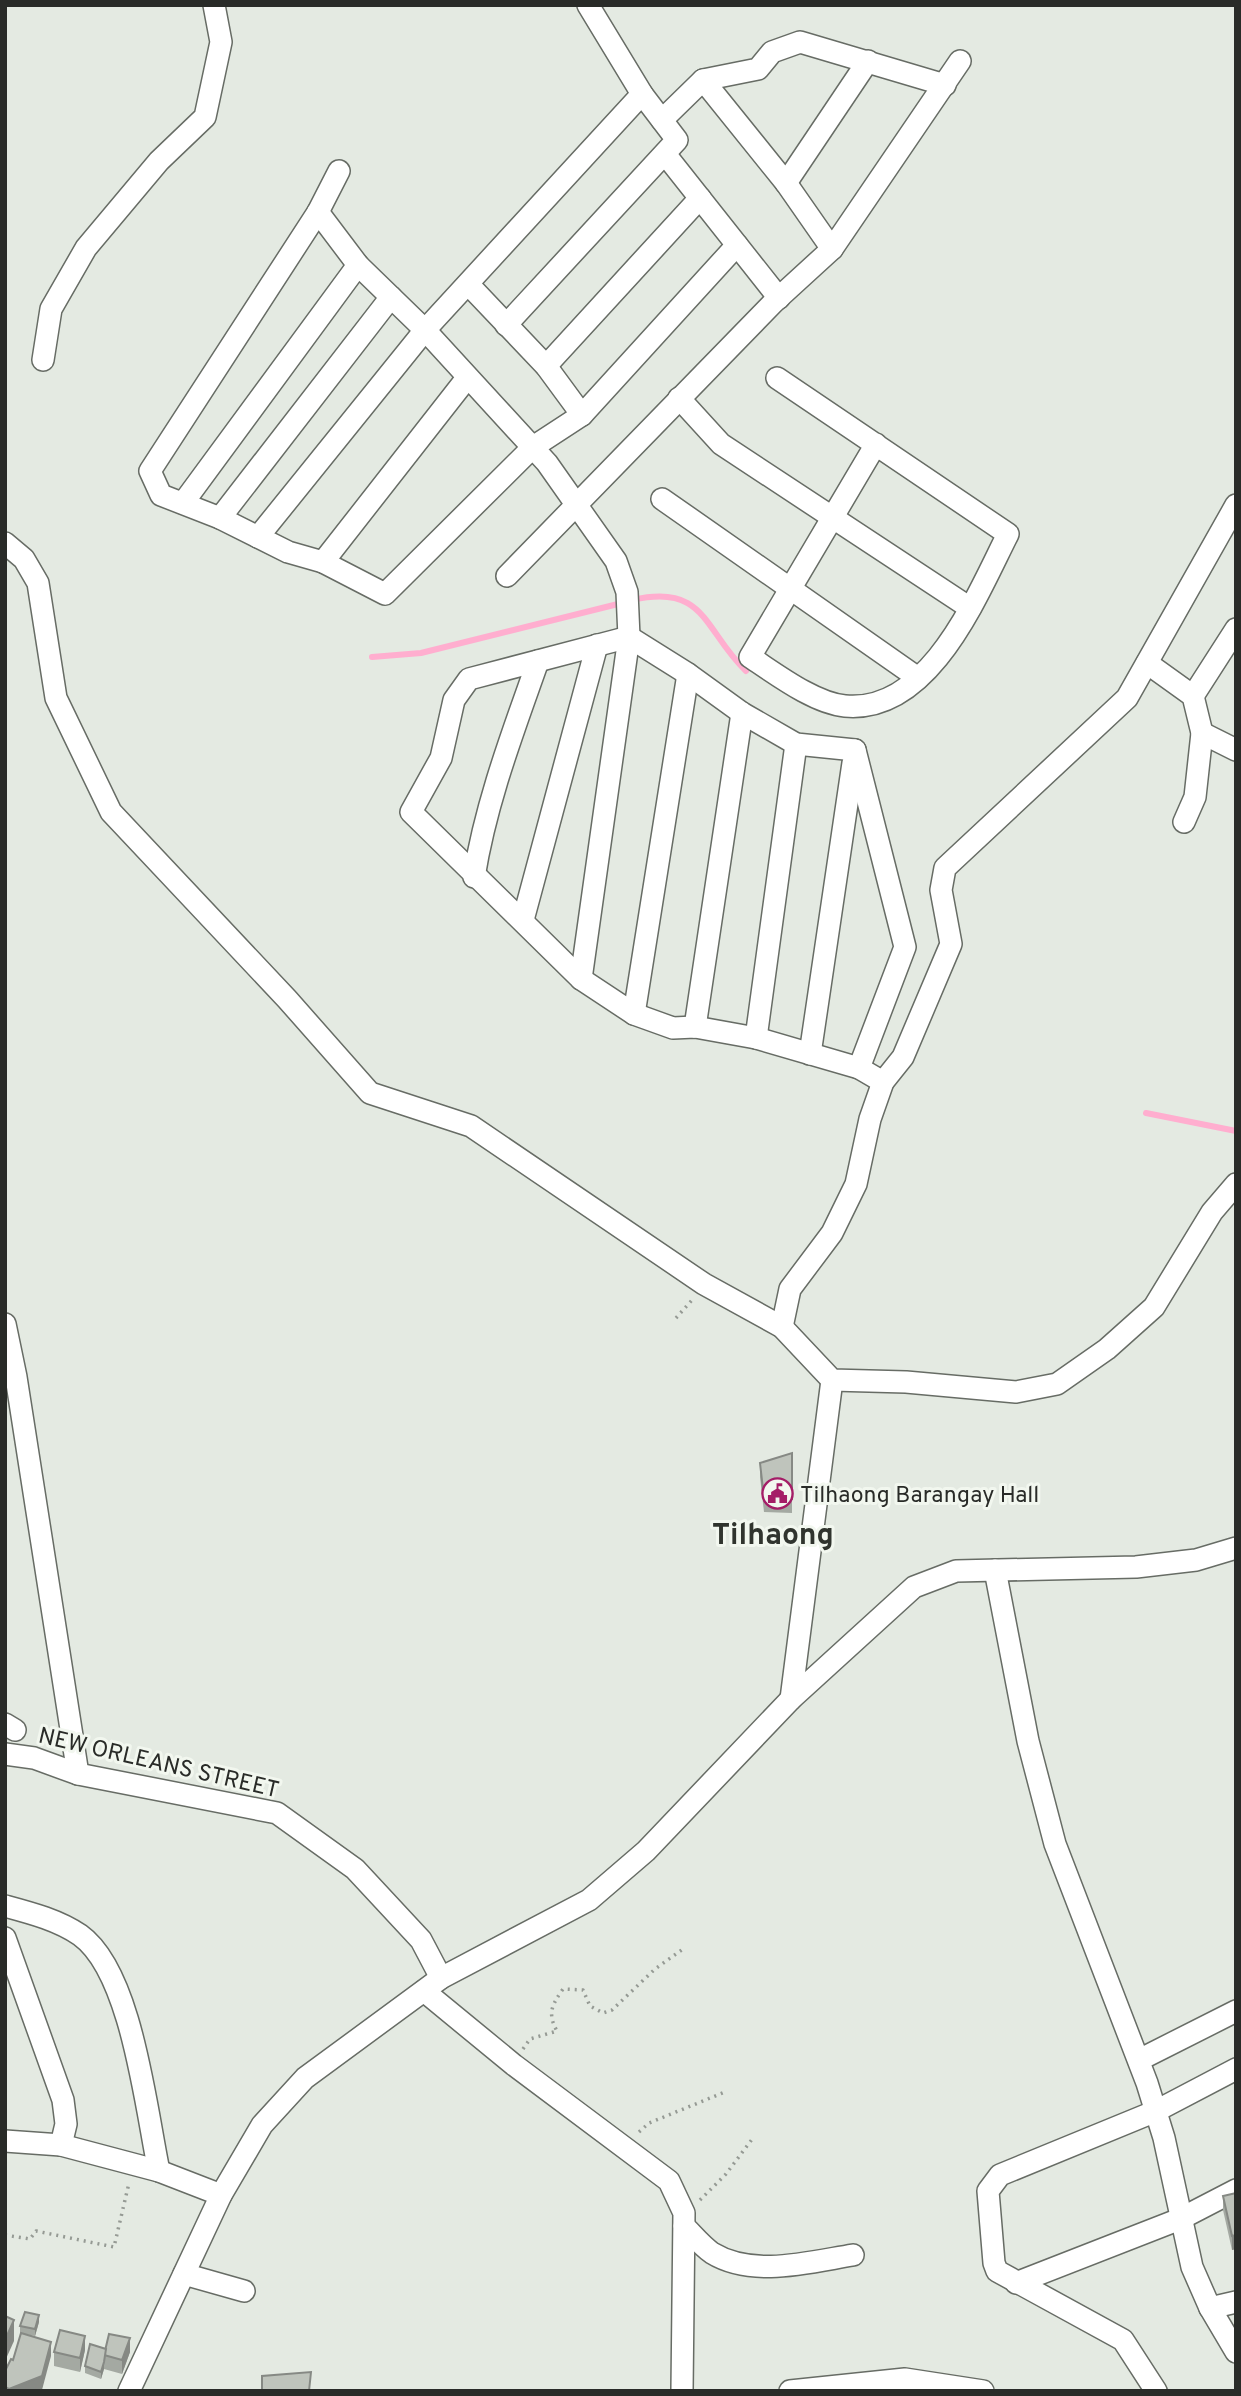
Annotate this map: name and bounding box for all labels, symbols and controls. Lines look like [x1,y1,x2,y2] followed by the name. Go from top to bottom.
[760,1477,794,1511] public building icon: Tilhaong Barangay Hall
[800,1482,1039,1511] place label: Tilhaong Barangay Hall
[712,1518,834,1555] district label: Tilhaong
[35,1723,282,1806] street label: NEW ORLEANS STREET

